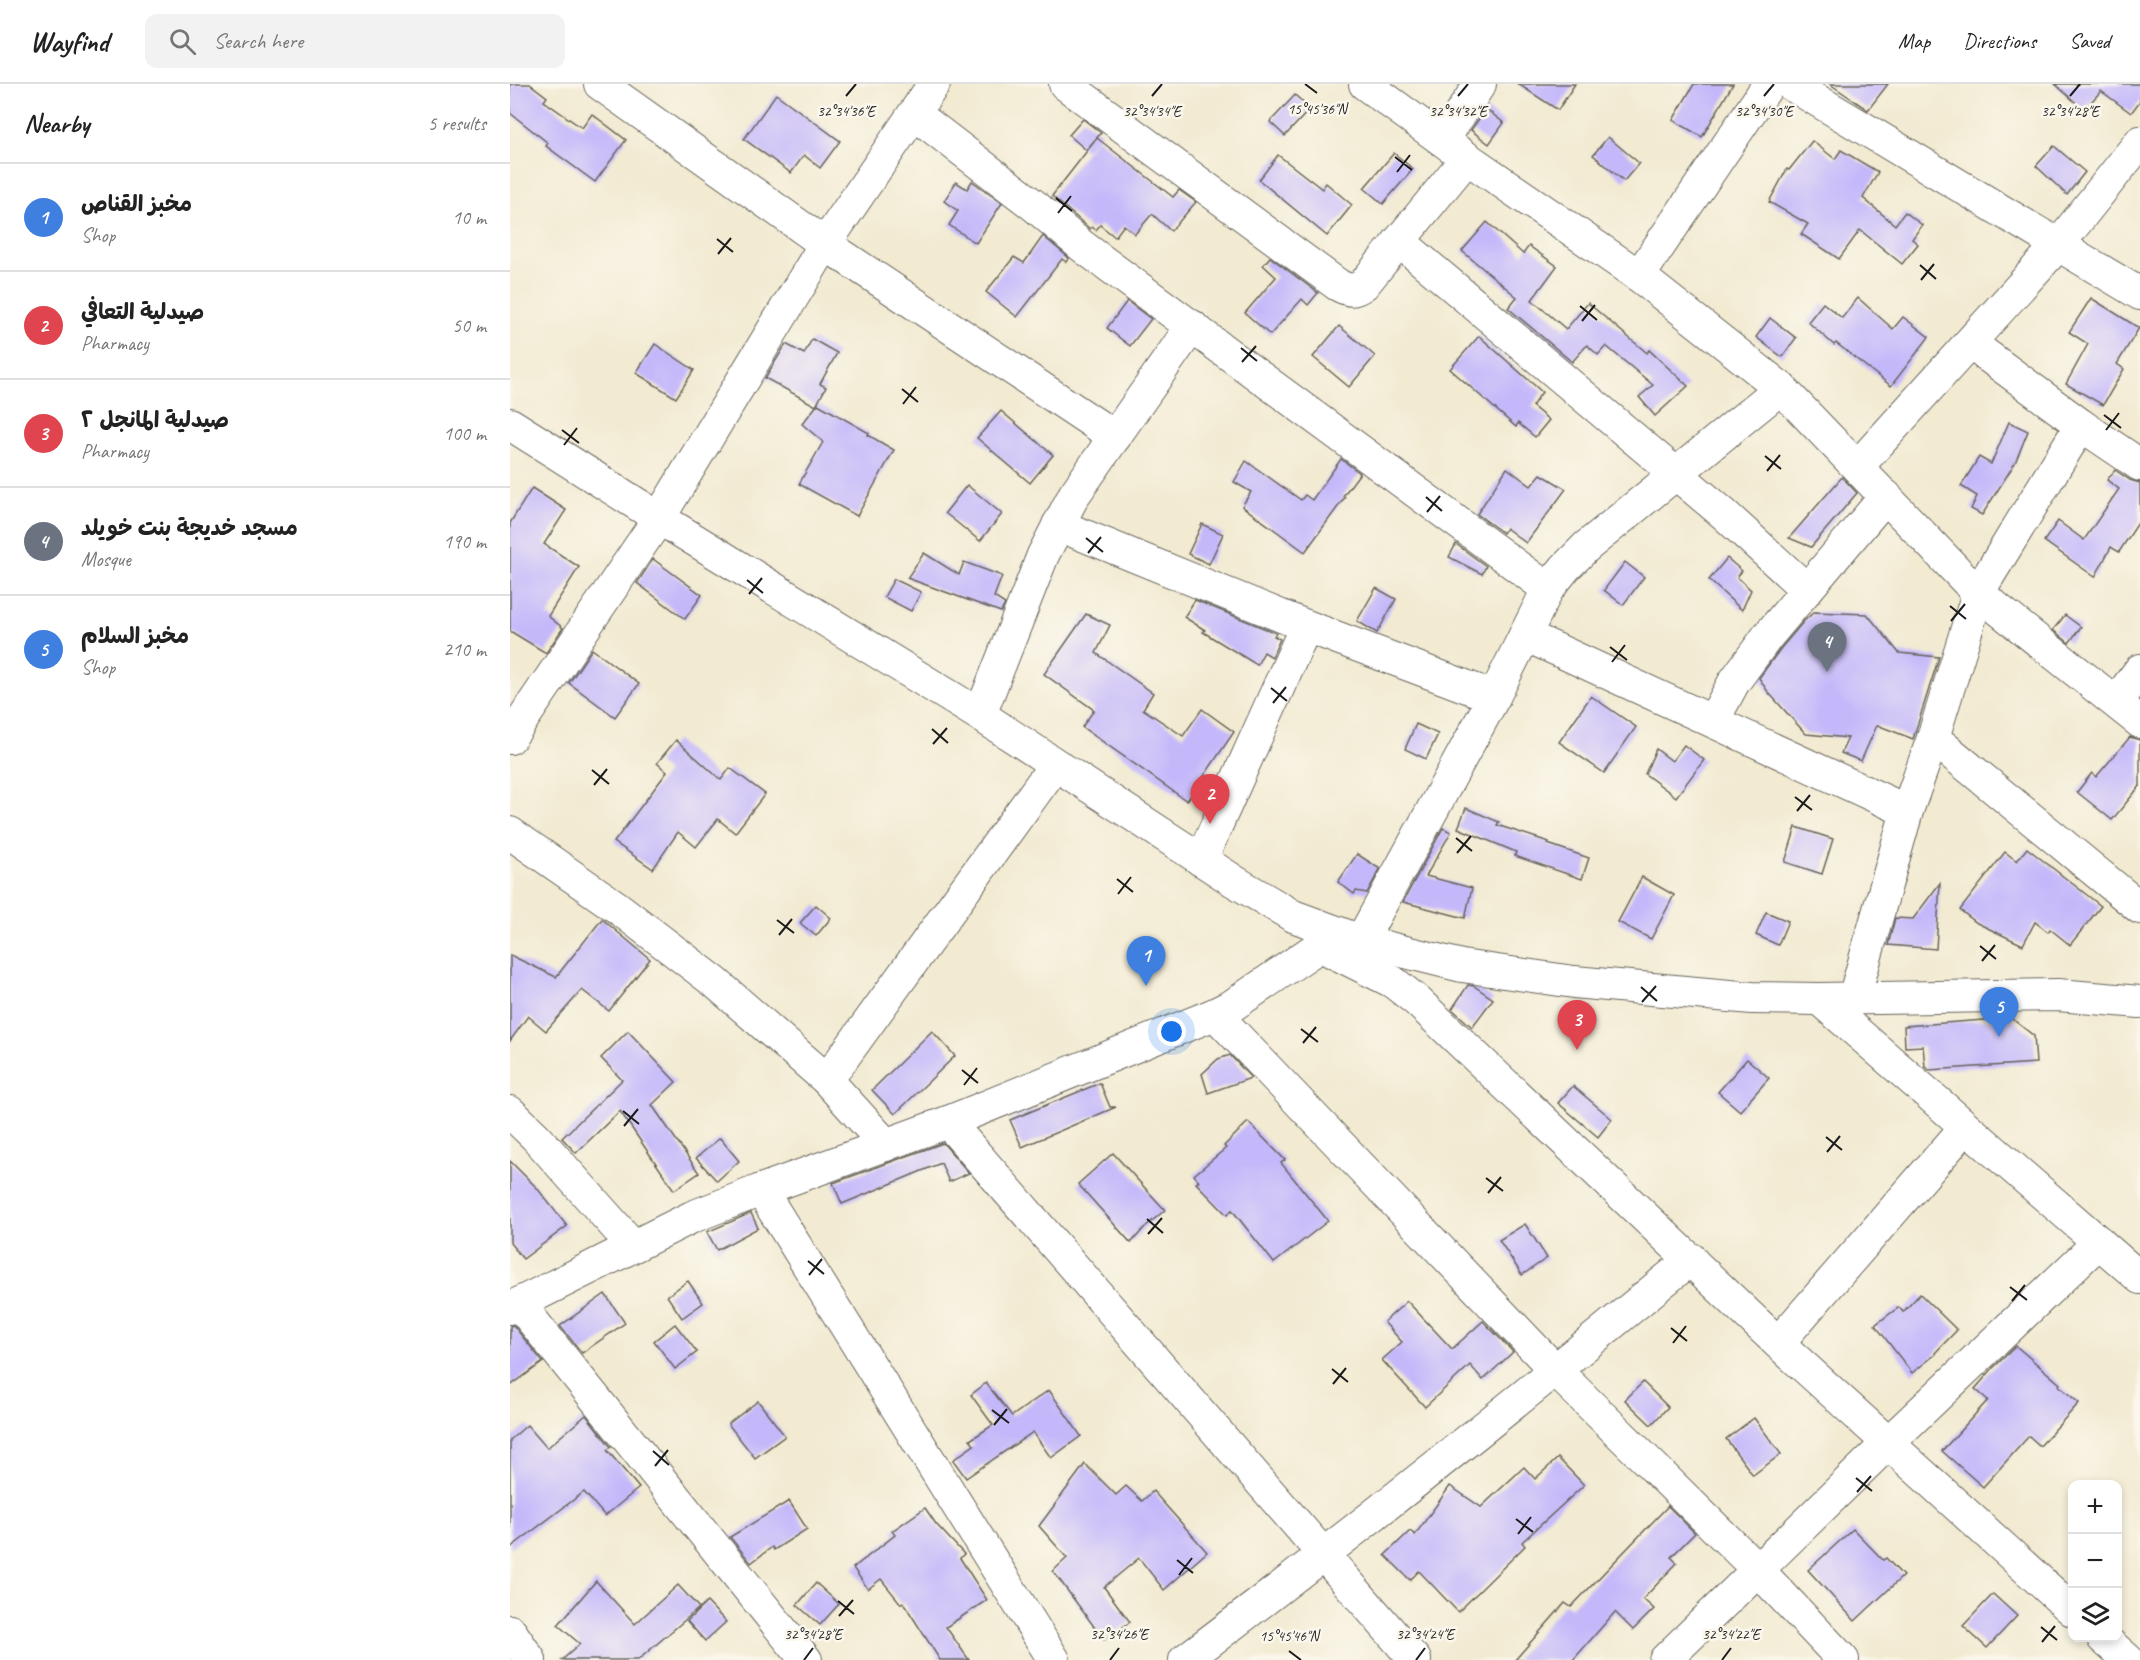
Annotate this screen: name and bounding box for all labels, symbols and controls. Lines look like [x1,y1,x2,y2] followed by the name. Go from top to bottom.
[145,14,565,68] search box
[30,24,109,59] text: Wayfind
[166,25,199,58] icon: search
[214,27,303,55] text: Search here
[1898,28,1930,54] text: Map
[1963,28,2036,54] text: Directions
[2069,28,2110,54] text: Saved
[1287,100,1350,119] text: 15°45'36"N
[817,102,877,121] text: 32°34'36"E
[1123,102,1183,121] text: 32°34'34"E
[1429,102,1489,121] text: 32°34'32"E
[1735,102,1795,121] text: 32°34'30"E
[2041,102,2101,121] text: 32°34'28"E
[24,107,89,140] text: Nearby
[427,111,486,136] text: 5 results
[81,190,192,218] text: مخبز القناص
[39,205,48,230] text: 1
[452,205,486,230] text: 10 m
[81,223,115,248] text: Shop
[81,298,204,326] text: صيدلية التعافي
[39,313,48,338] text: 2
[452,313,486,338] text: 50 m
[81,331,149,356] text: Pharmacy
[81,406,229,434] text: صيدلية المانجل ٢
[39,421,48,446] text: 3
[443,421,486,446] text: 100 m
[81,439,149,464] text: Pharmacy
[81,514,298,542] text: مسجد خديجة بنت خويلد
[39,529,48,554] text: 4
[443,529,486,554] text: 190 m
[81,547,131,572] text: Mosque
[81,622,189,650] text: مخبز السلام
[1808,622,1846,672] pin: 4
[39,637,48,662] text: 5
[443,637,486,662] text: 210 m
[81,655,115,680] text: Shop
[1190,774,1230,824] pin: 2
[1126,936,1166,986] pin: 1
[1980,988,2018,1037] pin: 5
[1558,1000,1596,1050] pin: 3
[1157,1017,1186,1046] your location
[2068,1480,2122,1642] map controls
[2068,1480,2122,1534] button: +
[2068,1534,2122,1588] button: −
[2068,1588,2122,1642] button: layers
[784,1625,844,1644] text: 32°34'28"E
[1090,1625,1150,1644] text: 32°34'26"E
[1396,1625,1456,1644] text: 32°34'24"E
[1702,1625,1762,1644] text: 32°34'22"E
[1259,1627,1322,1646] text: 15°45'46"N

